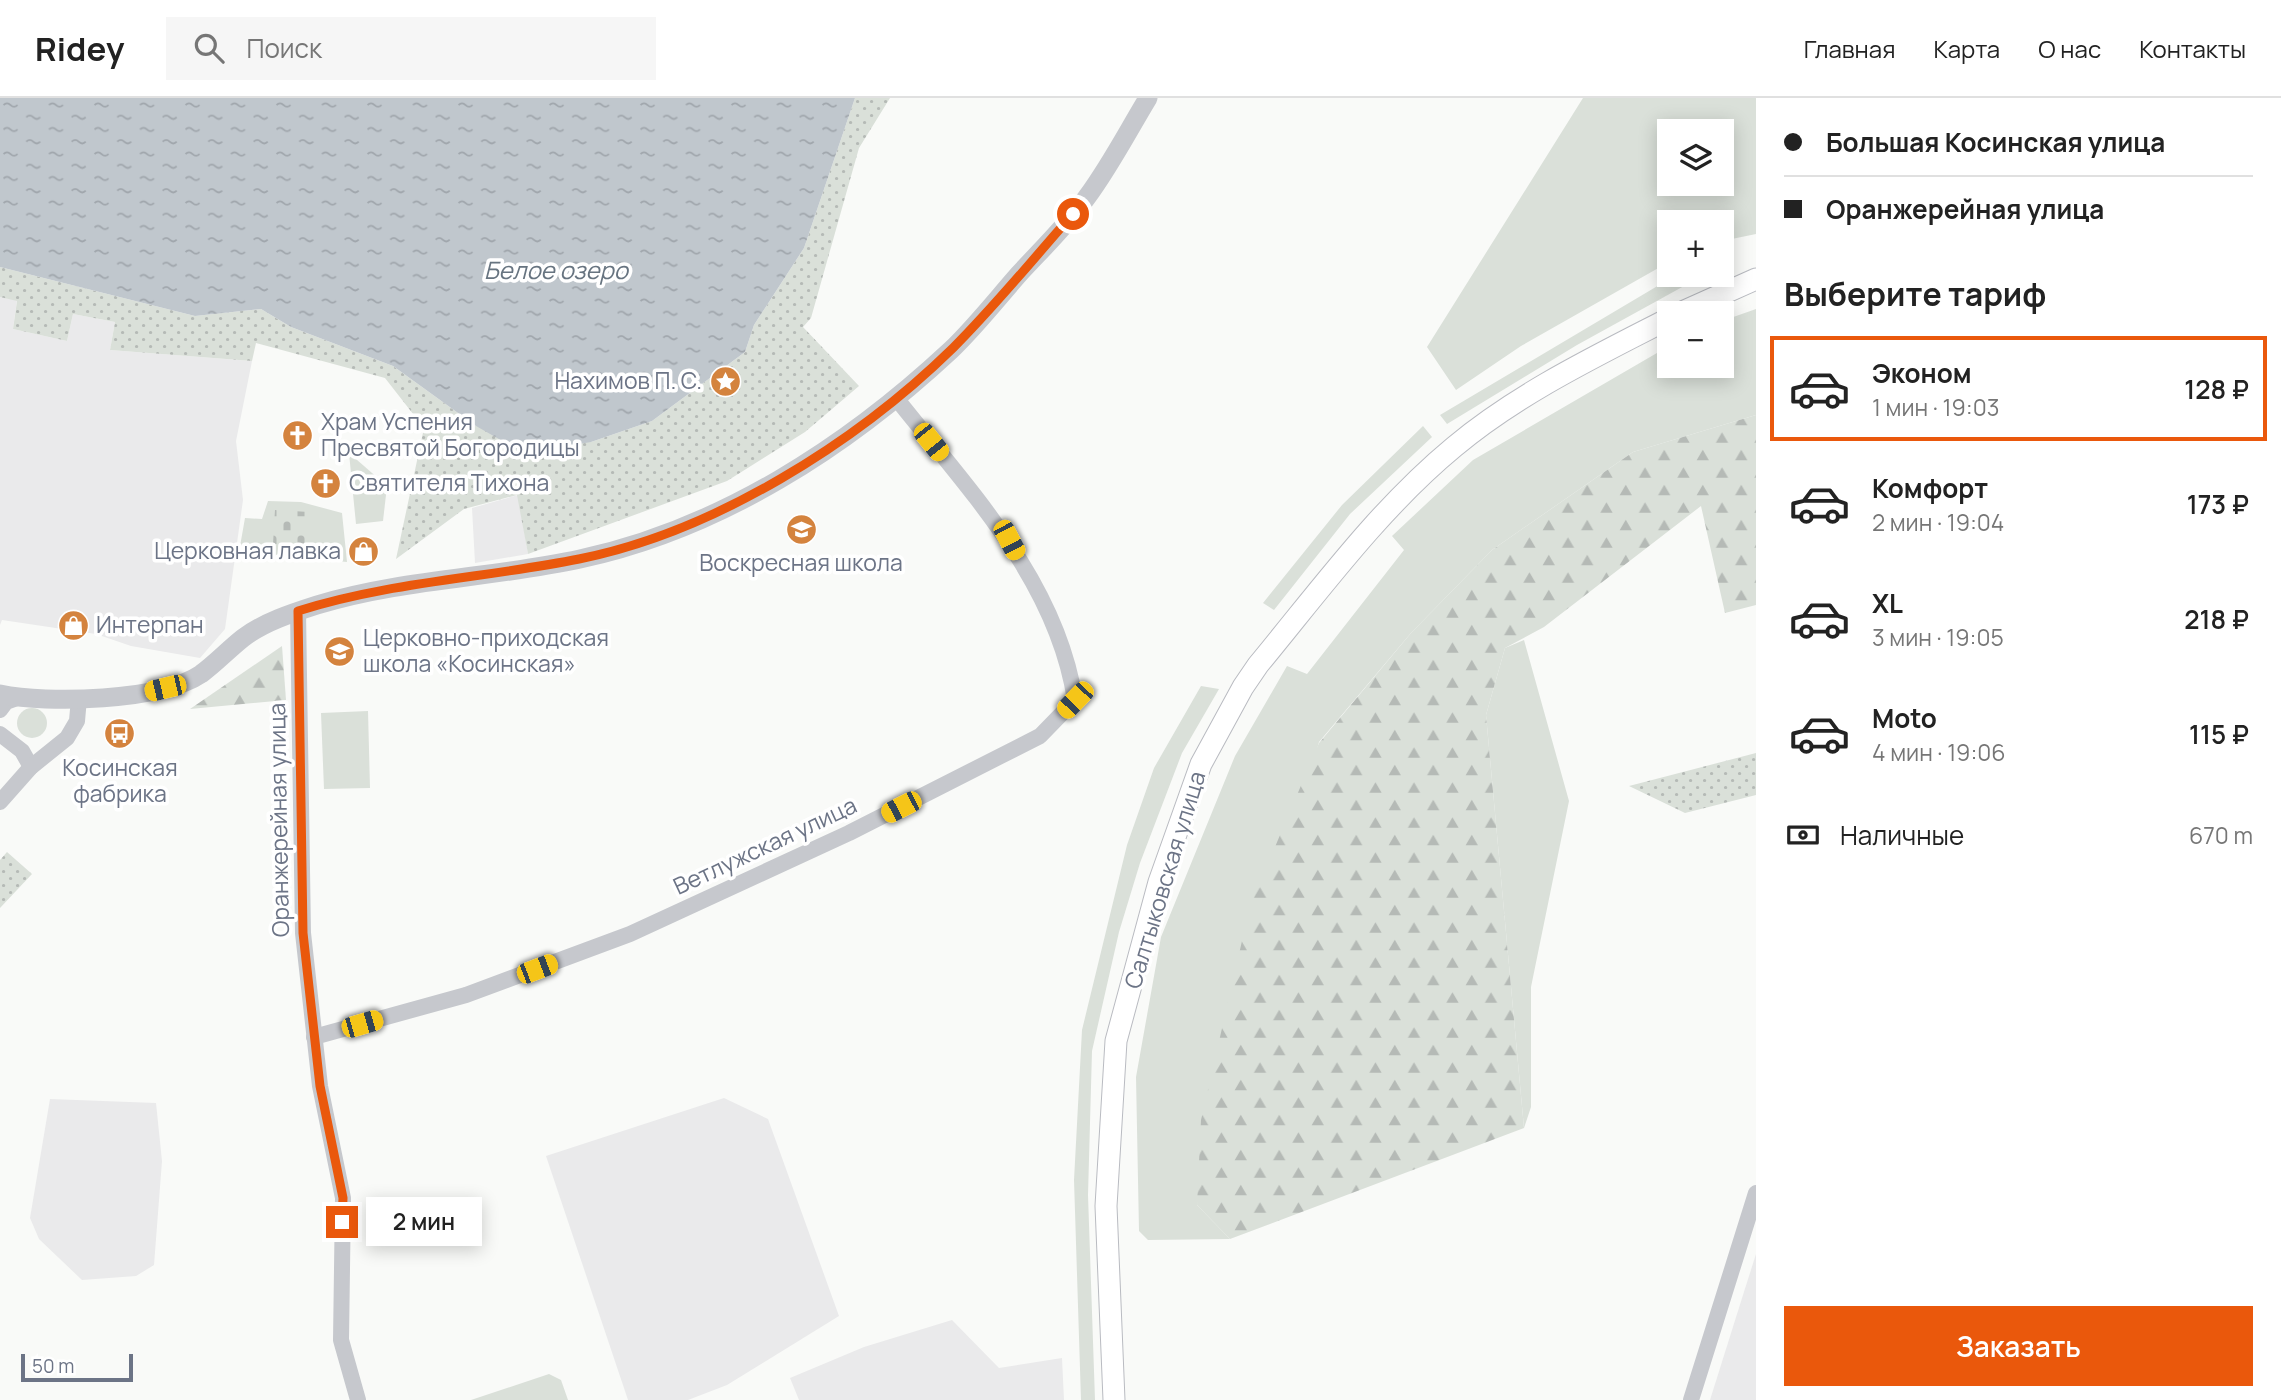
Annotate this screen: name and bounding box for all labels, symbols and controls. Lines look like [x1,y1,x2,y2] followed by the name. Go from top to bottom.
[166,17,656,80] search box
[35,26,124,71] text: Ridey
[190,29,228,67] icon: search
[246,30,322,66] text: Поиск
[1804,32,1895,65] text: Главная
[1933,32,2000,65] text: Карта
[2038,32,2101,65] text: О нас
[2139,32,2246,65] text: Контакты
[1657,119,1734,378] map controls
[1657,119,1734,196] button: layers
[1826,124,2165,160] text: Большая Косинская улица
[1826,191,2104,227] text: Оранжерейная улица
[1057,198,1089,230] route start
[1657,210,1734,287] button: +
[484,253,630,286] water label: Белое озеро
[1784,272,2046,316] text: Выберите тариф
[1657,301,1734,378] button: −
[1872,355,1972,391] text: Эконом
[1788,357,1851,420] icon: car
[554,364,702,396] place label: Нахимов П. С.
[708,364,742,398] place icon: Нахимов П. С.
[2184,371,2249,407] text: 128 ₽
[1872,391,1999,423] text: 1 мин · 19:03
[321,405,580,463] place label: Храм Успения Пресвятой Богородицы
[281,418,315,452] church icon: Храм Успения Пресвятой Богородицы
[910,419,953,465] car
[309,466,343,500] church icon: Святителя Тихона
[349,466,549,498] place label: Святителя Тихона
[1872,470,1988,506] text: Комфорт
[1788,472,1851,535] icon: car
[2187,486,2249,522] text: 173 ₽
[1872,506,2004,538] text: 2 мин · 19:04
[784,512,818,546] school or university icon: Воскресная школа
[990,517,1029,563] car
[154,534,341,566] place label: Церковная лавка
[347,534,381,568] shop icon: Церковная лавка
[699,546,903,578] place label: Воскресная школа
[1872,585,1903,621] text: XL
[1788,587,1851,650] icon: car
[2184,601,2249,637] text: 218 ₽
[56,608,90,642] shop icon: Интерпан
[96,608,204,640] place label: Интерпан
[363,621,609,679] place label: Церковно-приходская школа «Косинская»
[1872,621,2004,653] text: 3 мин · 19:05
[323,634,357,668] school or university icon: Церковно-приходская школа «Косинская»
[143,673,188,703] car
[1053,678,1098,722] car
[1872,700,1937,736] text: Moto
[1788,702,1851,765] icon: car
[260,703,296,938] street label: Оранжерейная улица
[2189,716,2249,752] text: 115 ₽
[103,717,137,751] bus stop icon: Косинская фабрика
[1872,736,2006,768] text: 4 мин · 19:06
[62,751,178,809] place label: Косинская фабрика
[1116,767,1212,992] street label: Салтыковская улица
[878,788,925,826] car
[668,789,862,902] street label: Ветлужская улица
[1784,816,1822,854] icon: cash
[1840,817,1964,853] text: Наличные
[2189,819,2253,851] text: 670 m
[514,952,561,986] car
[339,1008,386,1040] car
[366,1198,482,1246] callout: 2 мин
[393,1205,455,1237] text: 2 мин
[326,1206,358,1238] route end
[1784,1306,2253,1386] button: Заказать
[21,1351,133,1383] scale bar
[32,1353,74,1379] text: 50 m

